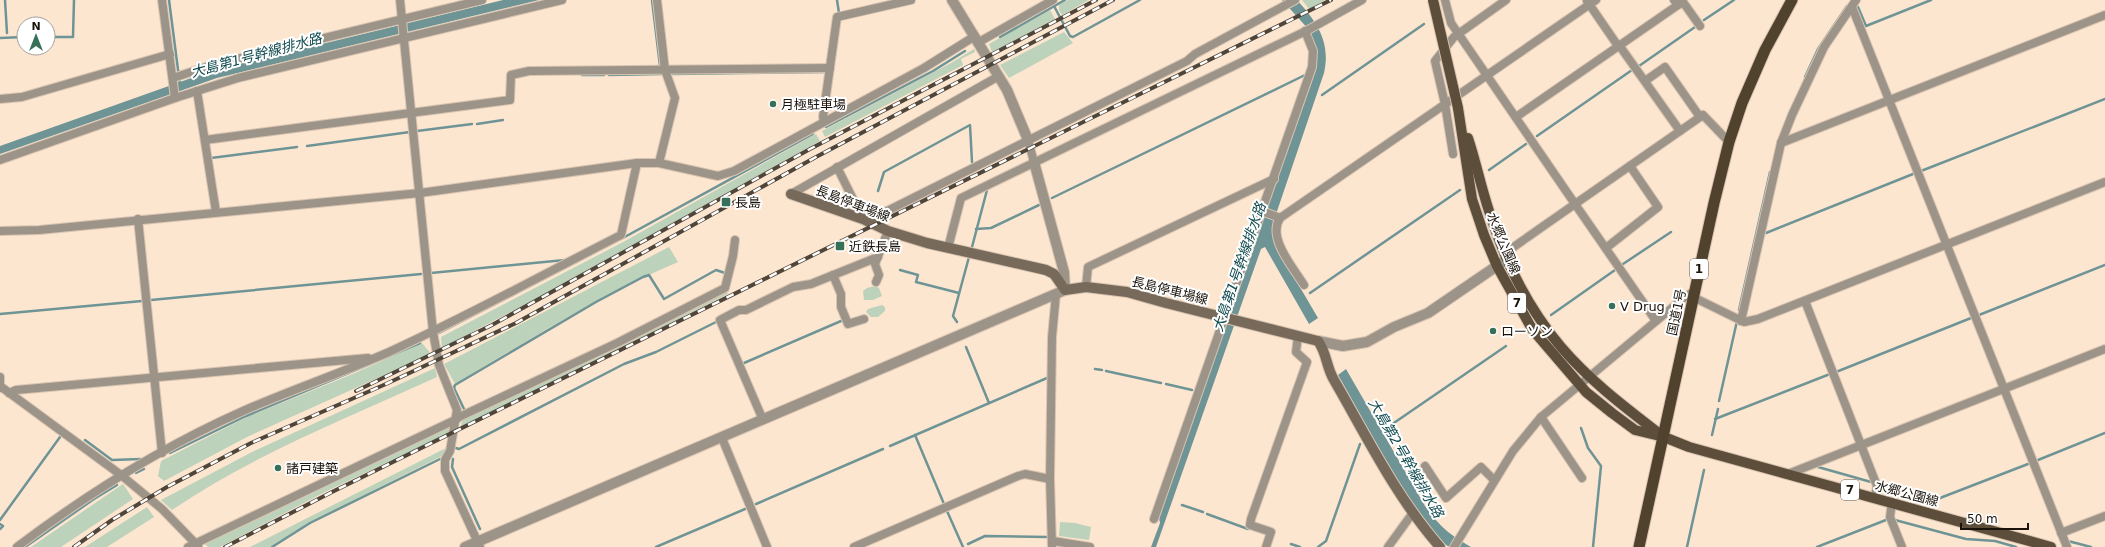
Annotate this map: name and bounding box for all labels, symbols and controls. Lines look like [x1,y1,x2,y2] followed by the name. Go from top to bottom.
[16,16,56,56] north arrow
[31,20,41,33] text: N
[189,30,324,80] water label: 大島第1号幹線排水路
[781,97,846,112] place label: 月極駐車場
[768,99,778,109] marker: 月極駐車場
[814,182,892,224] street label: 長島停車場線
[735,195,761,210] place label: 長島
[720,196,732,208] marker: 長島
[1209,200,1269,333] water label: 大島第1号幹線排水路
[1484,210,1523,276] street label: 水郷公園線
[849,239,901,254] place label: 近鉄長島
[834,240,846,252] marker: 近鉄長島
[1690,259,1708,279] road number: 1
[1130,274,1210,307] street label: 長島停車場線
[1664,287,1689,337] street label: 国道1号
[1508,293,1526,313] road number: 7
[1620,299,1665,314] place label: V Drug
[1607,301,1617,311] marker: V Drug
[1501,324,1553,339] place label: ローソン
[1488,326,1498,336] marker: ローソン
[1365,396,1447,521] water label: 大島第2号幹線排水路
[286,461,338,476] place label: 諸戸建築
[273,463,283,473] marker: 諸戸建築
[1874,478,1940,509] street label: 水郷公園線
[1841,480,1859,500] road number: 7
[1961,505,2028,531] scale bar
[1967,512,1998,526] text: 50 m

